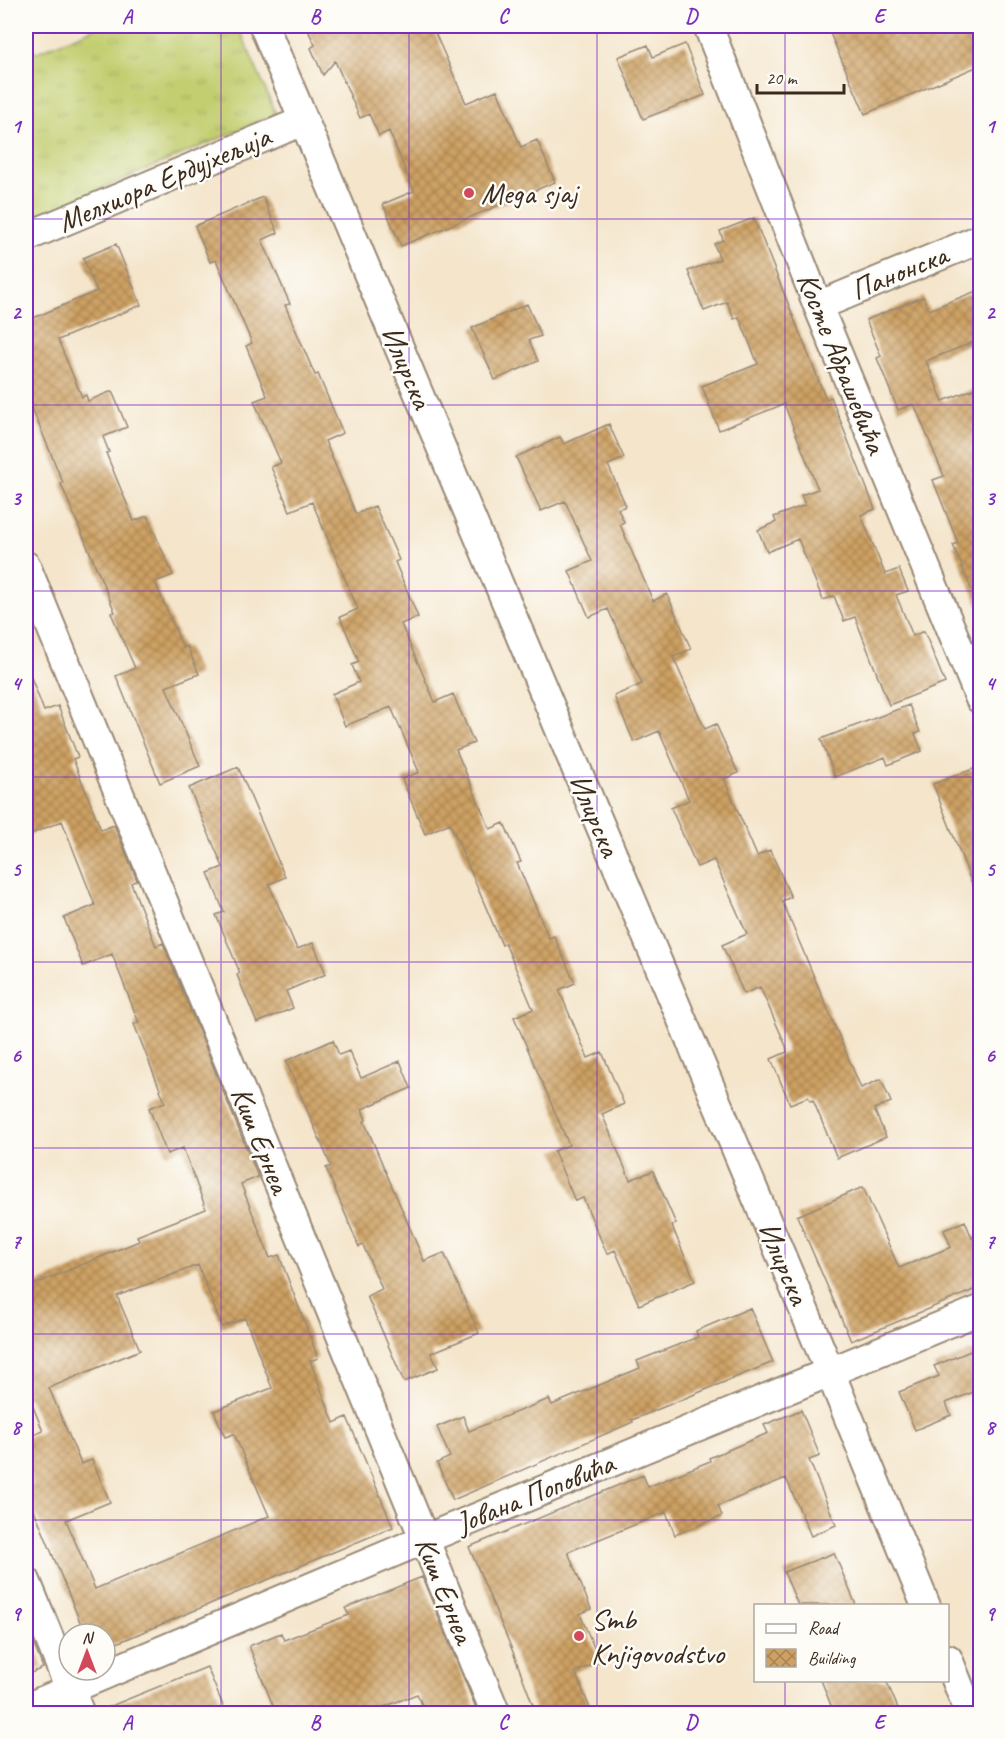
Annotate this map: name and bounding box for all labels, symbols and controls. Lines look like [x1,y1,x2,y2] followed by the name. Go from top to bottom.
[122,4,134,29] text: A
[310,4,322,29] text: B
[498,4,510,29] text: C
[685,4,699,29] text: D
[874,4,888,29] text: E
[757,57,844,95] scale bar
[766,67,799,89] text: 20 m
[12,114,23,139] text: 1
[986,114,997,139] text: 1
[52,116,278,241] street label: Мелхиора Ердујхељија
[481,174,580,212] place label: Mega sjaj
[462,186,476,200] marker: Mega sjaj
[845,234,955,308] street label: Панонска
[788,267,896,461] street label: Косте Абрашевића
[12,300,23,325] text: 2
[986,300,997,325] text: 2
[373,320,442,416] street label: Илирска
[12,486,23,511] text: 3
[986,486,997,511] text: 3
[12,671,24,696] text: 4
[986,671,998,696] text: 4
[561,768,630,864] street label: Илирска
[12,857,23,882] text: 5
[986,857,997,882] text: 5
[11,1043,22,1068] text: 6
[985,1043,996,1068] text: 6
[223,1081,300,1201] street label: Киш Ернеа
[750,1216,819,1312] street label: Илирска
[12,1229,23,1254] text: 7
[986,1229,997,1254] text: 7
[12,1415,24,1440] text: 8
[986,1415,998,1440] text: 8
[448,1443,621,1543] street label: Јована Поповића
[407,1531,484,1651] street label: Киш Ернеа
[591,1600,726,1672] place label: Smb Knjigovodstvo
[12,1601,23,1626] text: 9
[986,1601,997,1626] text: 9
[754,1604,949,1682] legend
[808,1617,841,1639] text: Road
[57,1622,117,1682] north arrow
[82,1628,95,1648] text: N
[572,1629,586,1643] marker: Smb Knjigovodstvo
[808,1647,857,1669] text: Building
[122,1710,134,1735] text: A
[310,1710,322,1735] text: B
[498,1710,510,1735] text: C
[685,1710,699,1735] text: D
[874,1710,888,1735] text: E

